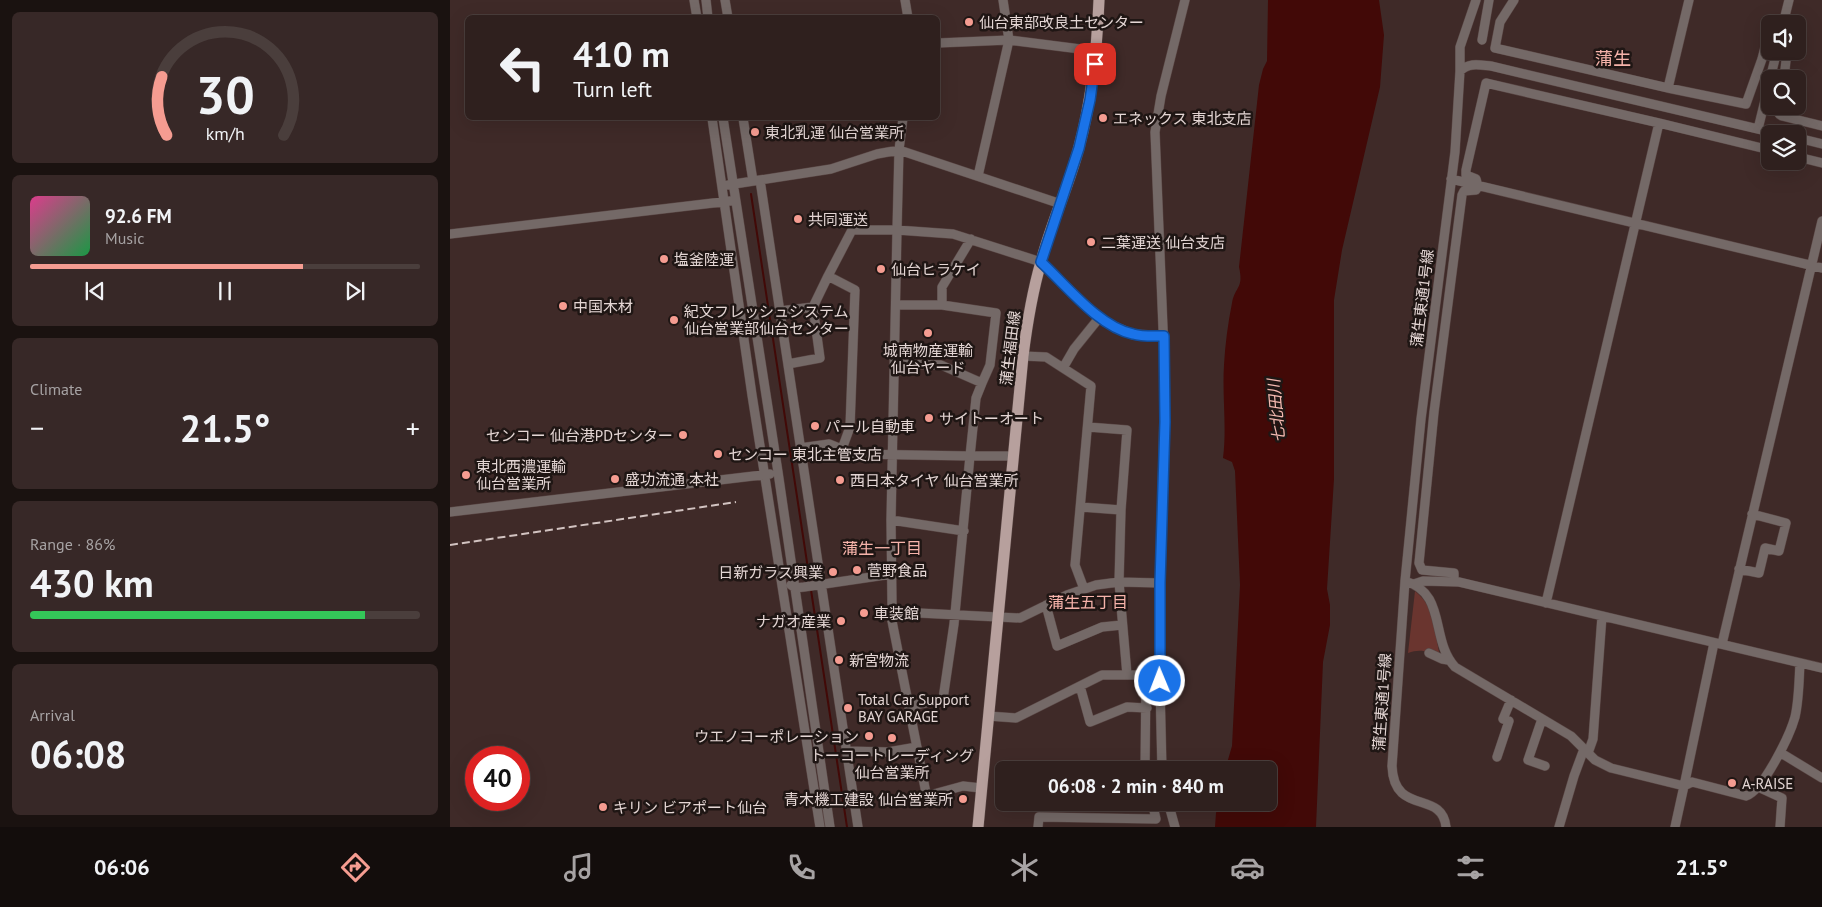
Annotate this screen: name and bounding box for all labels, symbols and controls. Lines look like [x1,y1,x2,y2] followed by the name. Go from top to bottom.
[979,13,1144,32] place label: 仙台東部改良土センター
[1761,15,1806,170] map controls
[1761,15,1806,60] button: sound
[963,16,975,28] marker: 仙台東部改良土センター
[573,31,670,77] text: 410 m
[490,35,555,100] icon: left
[1074,43,1116,85] pin
[1595,47,1631,70] district label: 蒲生
[1081,50,1109,78] icon: arrive
[196,61,254,128] text: 30
[1761,70,1806,115] button: search
[573,75,652,103] text: Turn left
[1113,109,1252,128] place label: エネックス 東北支店
[1097,112,1109,124] marker: エネックス 東北支店
[205,122,245,145] text: km/h
[765,123,904,142] place label: 東北乳運 仙台営業所
[1761,125,1806,170] button: layers
[749,126,761,138] marker: 東北乳運 仙台営業所
[105,204,172,228] text: 92.6 FM
[808,210,868,229] place label: 共同運送
[792,213,804,225] marker: 共同運送
[105,228,145,248] text: Music
[1101,233,1225,252] place label: 二葉運送 仙台支店
[1085,236,1097,248] marker: 二葉運送 仙台支店
[1407,248,1437,348] street label: 蒲生東通1号線
[674,250,734,269] place label: 塩釜陸運
[658,253,670,265] marker: 塩釜陸運
[891,260,981,279] place label: 仙台ヒラケイ
[875,263,887,275] marker: 仙台ヒラケイ
[81,277,109,305] icon: previous
[211,277,239,305] icon: pause
[341,277,369,305] icon: next
[573,297,633,316] place label: 中国木材
[557,300,569,312] marker: 中国木材
[684,302,849,338] place label: 紀文フレッシュシステム 仙台営業部仙台センター
[996,310,1024,386] street label: 蒲生福田線
[668,314,680,326] marker: 紀文フレッシュシステム 仙台営業部仙台センター
[922,327,934,339] marker: 城南物産運輸 仙台ヤード
[883,341,973,377] place label: 城南物産運輸 仙台ヤード
[1263,376,1289,444] water label: 七北田川
[30,379,82,399] text: Climate
[180,403,270,452] text: 21.5°
[30,409,44,446] text: −
[406,409,420,446] text: +
[939,409,1044,428] place label: サイトーオート
[923,412,935,424] marker: サイトーオート
[825,417,915,436] place label: パール自動車
[809,420,821,432] marker: パール自動車
[486,426,673,445] place label: センコー 仙台港PDセンター
[677,429,689,441] marker: センコー 仙台港PDセンター
[728,445,882,464] place label: センコー 東北主管支店
[712,448,724,460] marker: センコー 東北主管支店
[476,457,566,493] place label: 東北西濃運輸 仙台営業所
[460,469,472,481] marker: 東北西濃運輸 仙台営業所
[625,470,719,489] place label: 盛功流通 本社
[850,471,1019,490] place label: 西日本タイヤ 仙台営業所
[609,473,621,485] marker: 盛功流通 本社
[834,474,846,486] marker: 西日本タイヤ 仙台営業所
[30,534,115,554] text: Range · 86%
[842,538,922,558] district label: 蒲生一丁目
[30,558,154,607] text: 430 km
[867,561,927,580] place label: 菅野食品
[718,563,823,582] place label: 日新ガラス興業
[851,564,863,576] marker: 菅野食品
[827,566,839,578] marker: 日新ガラス興業
[1048,592,1128,612] district label: 蒲生五丁目
[874,604,919,623] place label: 車装館
[858,607,870,619] marker: 車装館
[756,612,831,631] place label: ナガオ産業
[835,615,847,627] marker: ナガオ産業
[849,651,909,670] place label: 新宮物流
[1369,652,1395,752] street label: 蒲生東通1号線
[833,654,845,666] marker: 新宮物流
[1133,654,1185,706] position arrow
[858,690,969,726] place label: Total Car Support BAY GARAGE
[842,702,854,714] marker: Total Car Support BAY GARAGE
[30,705,75,725] text: Arrival
[694,727,859,746] place label: ウエノコーポレーション
[30,729,126,778] text: 06:08
[863,730,875,742] marker: ウエノコーポレーション
[886,732,898,744] marker: トーコートレーディング 仙台営業所
[465,746,530,811] speed limit sign: 40
[810,746,974,782] place label: トーコートレーディング 仙台営業所
[1048,774,1224,798] text: 06:08 · 2 min · 840 m
[1742,774,1793,793] place label: A-RAISE
[1726,777,1738,789] marker: A-RAISE
[784,790,953,809] place label: 青木機工建設 仙台営業所
[957,793,969,805] marker: 青木機工建設 仙台営業所
[613,798,767,817] place label: キリン ビアポート仙台
[597,801,609,813] marker: キリン ビアポート仙台
[338,850,373,885] icon: directions
[561,850,596,885] icon: music
[784,850,819,885] icon: phone
[1007,850,1042,885] icon: climate
[1230,850,1265,885] icon: car
[1453,850,1488,885] icon: filters
[94,853,150,881] text: 06:06
[1675,853,1728,881] text: 21.5°

